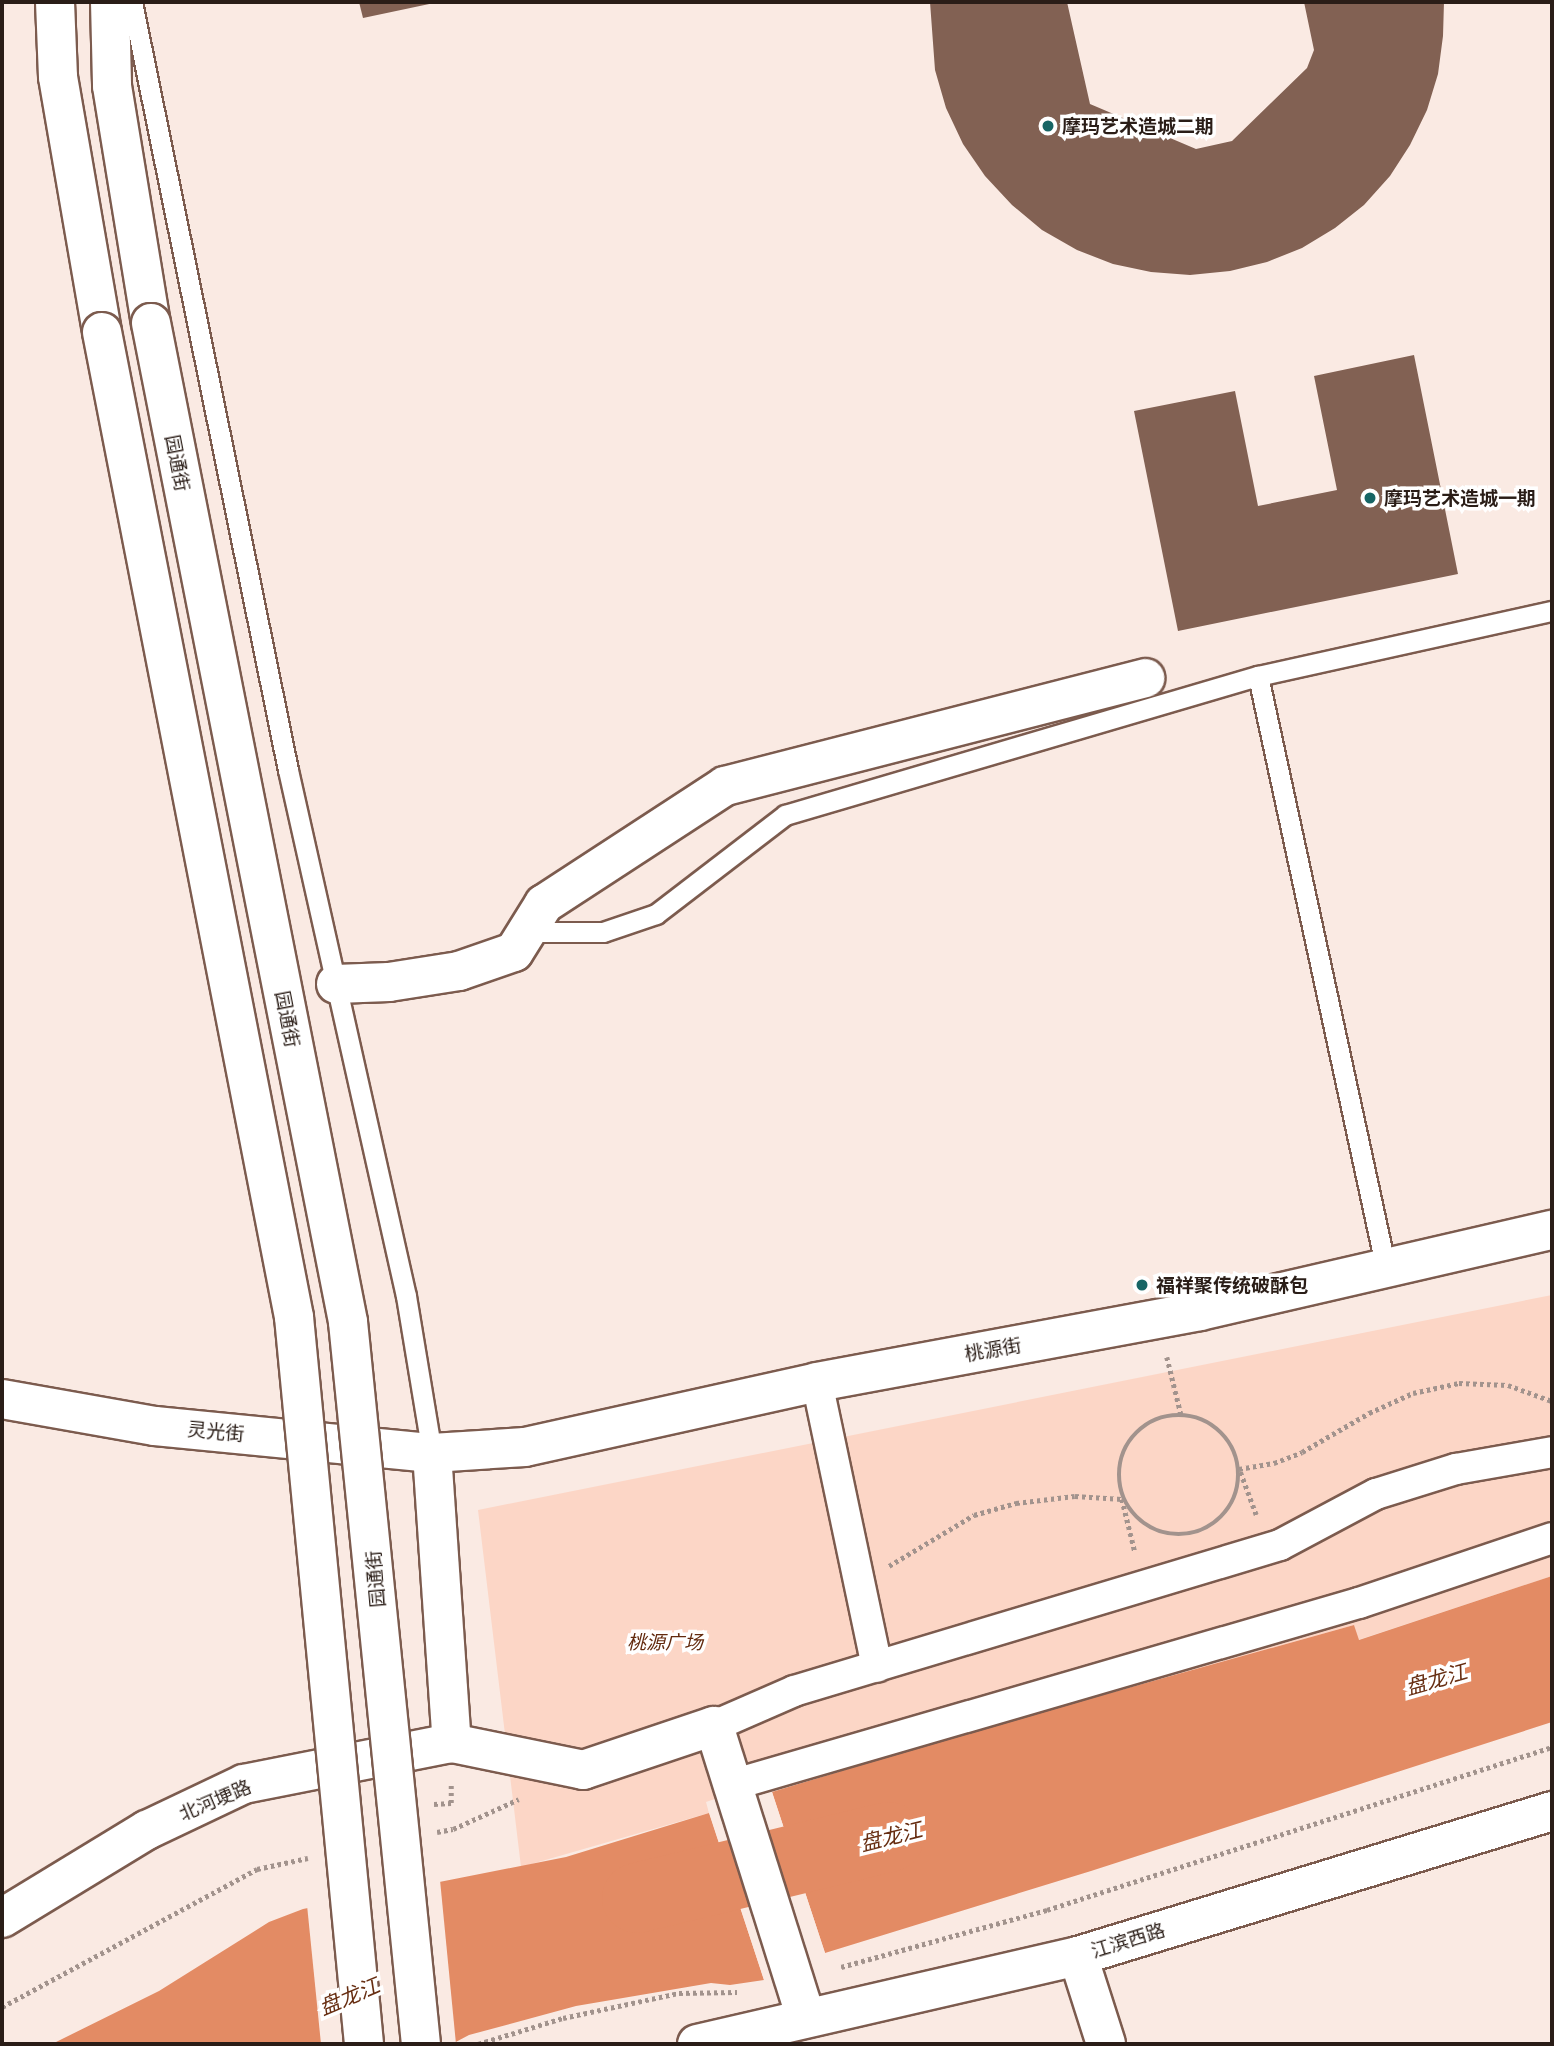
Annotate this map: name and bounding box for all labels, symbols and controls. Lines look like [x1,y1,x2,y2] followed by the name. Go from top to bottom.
[1062,115,1214,137] place label: 摩玛艺术造城二期
[1040,118,1056,134] marker: 摩玛艺术造城二期
[161,433,195,493] street label: 园通街
[1384,487,1536,509] place label: 摩玛艺术造城一期
[1362,490,1378,506] marker: 摩玛艺术造城一期
[271,989,305,1049] street label: 园通街
[1156,1274,1308,1296] place label: 福祥聚传统破酥包
[1134,1277,1150,1293] marker: 福祥聚传统破酥包
[963,1333,1023,1365] street label: 桃源街
[187,1417,245,1445] street label: 灵光街
[361,1550,389,1608] street label: 园通街
[627,1631,703,1653] park label: 桃源广场
[1402,1658,1470,1700] water label: 盘龙江
[176,1775,254,1825] street label: 北河埂路
[857,1816,925,1856] water label: 盘龙江
[1088,1918,1168,1962] street label: 江滨西路
[315,1972,383,2020] water label: 盘龙江

